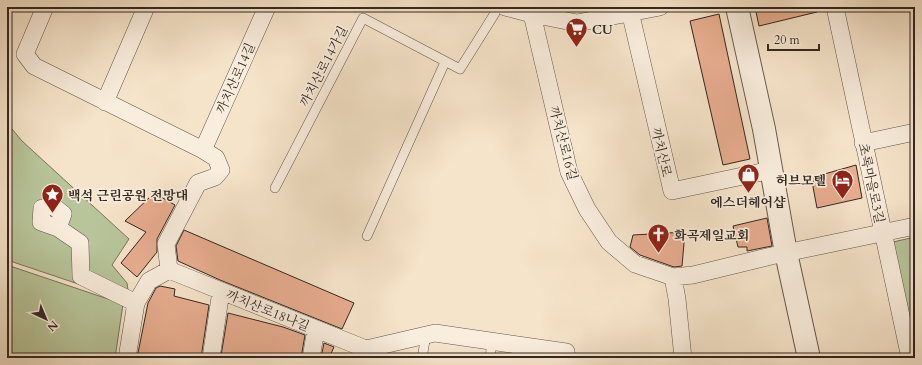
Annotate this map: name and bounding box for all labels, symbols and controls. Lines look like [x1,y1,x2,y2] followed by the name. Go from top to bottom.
[564,16,590,49] supermarket icon: CU
[592,21,613,39] place label: CU
[296,23,352,110] street label: 까치산로14가길
[768,26,819,52] scale bar
[774,32,801,48] text: 20 m
[212,40,260,117] street label: 까치산로14길
[544,104,582,182] street label: 까치산로16길
[647,126,676,179] street label: 까치산로
[854,141,888,225] street label: 초록마을로3길
[735,161,761,194] shop icon: 에스더헤어샵
[829,167,855,200] hotel icon: 허브모텔
[776,172,826,190] place label: 허브모텔
[39,182,65,215] place icon: 백석 근린공원 전망대
[68,187,188,205] place label: 백석 근린공원 전망대
[710,194,786,212] place label: 에스더헤어샵
[645,222,671,255] church icon: 화곡제일교회
[674,227,749,245] place label: 화곡제일교회
[223,286,312,336] street label: 까치산로18나길
[26,299,66,339] north arrow
[44,317,61,335] text: N

